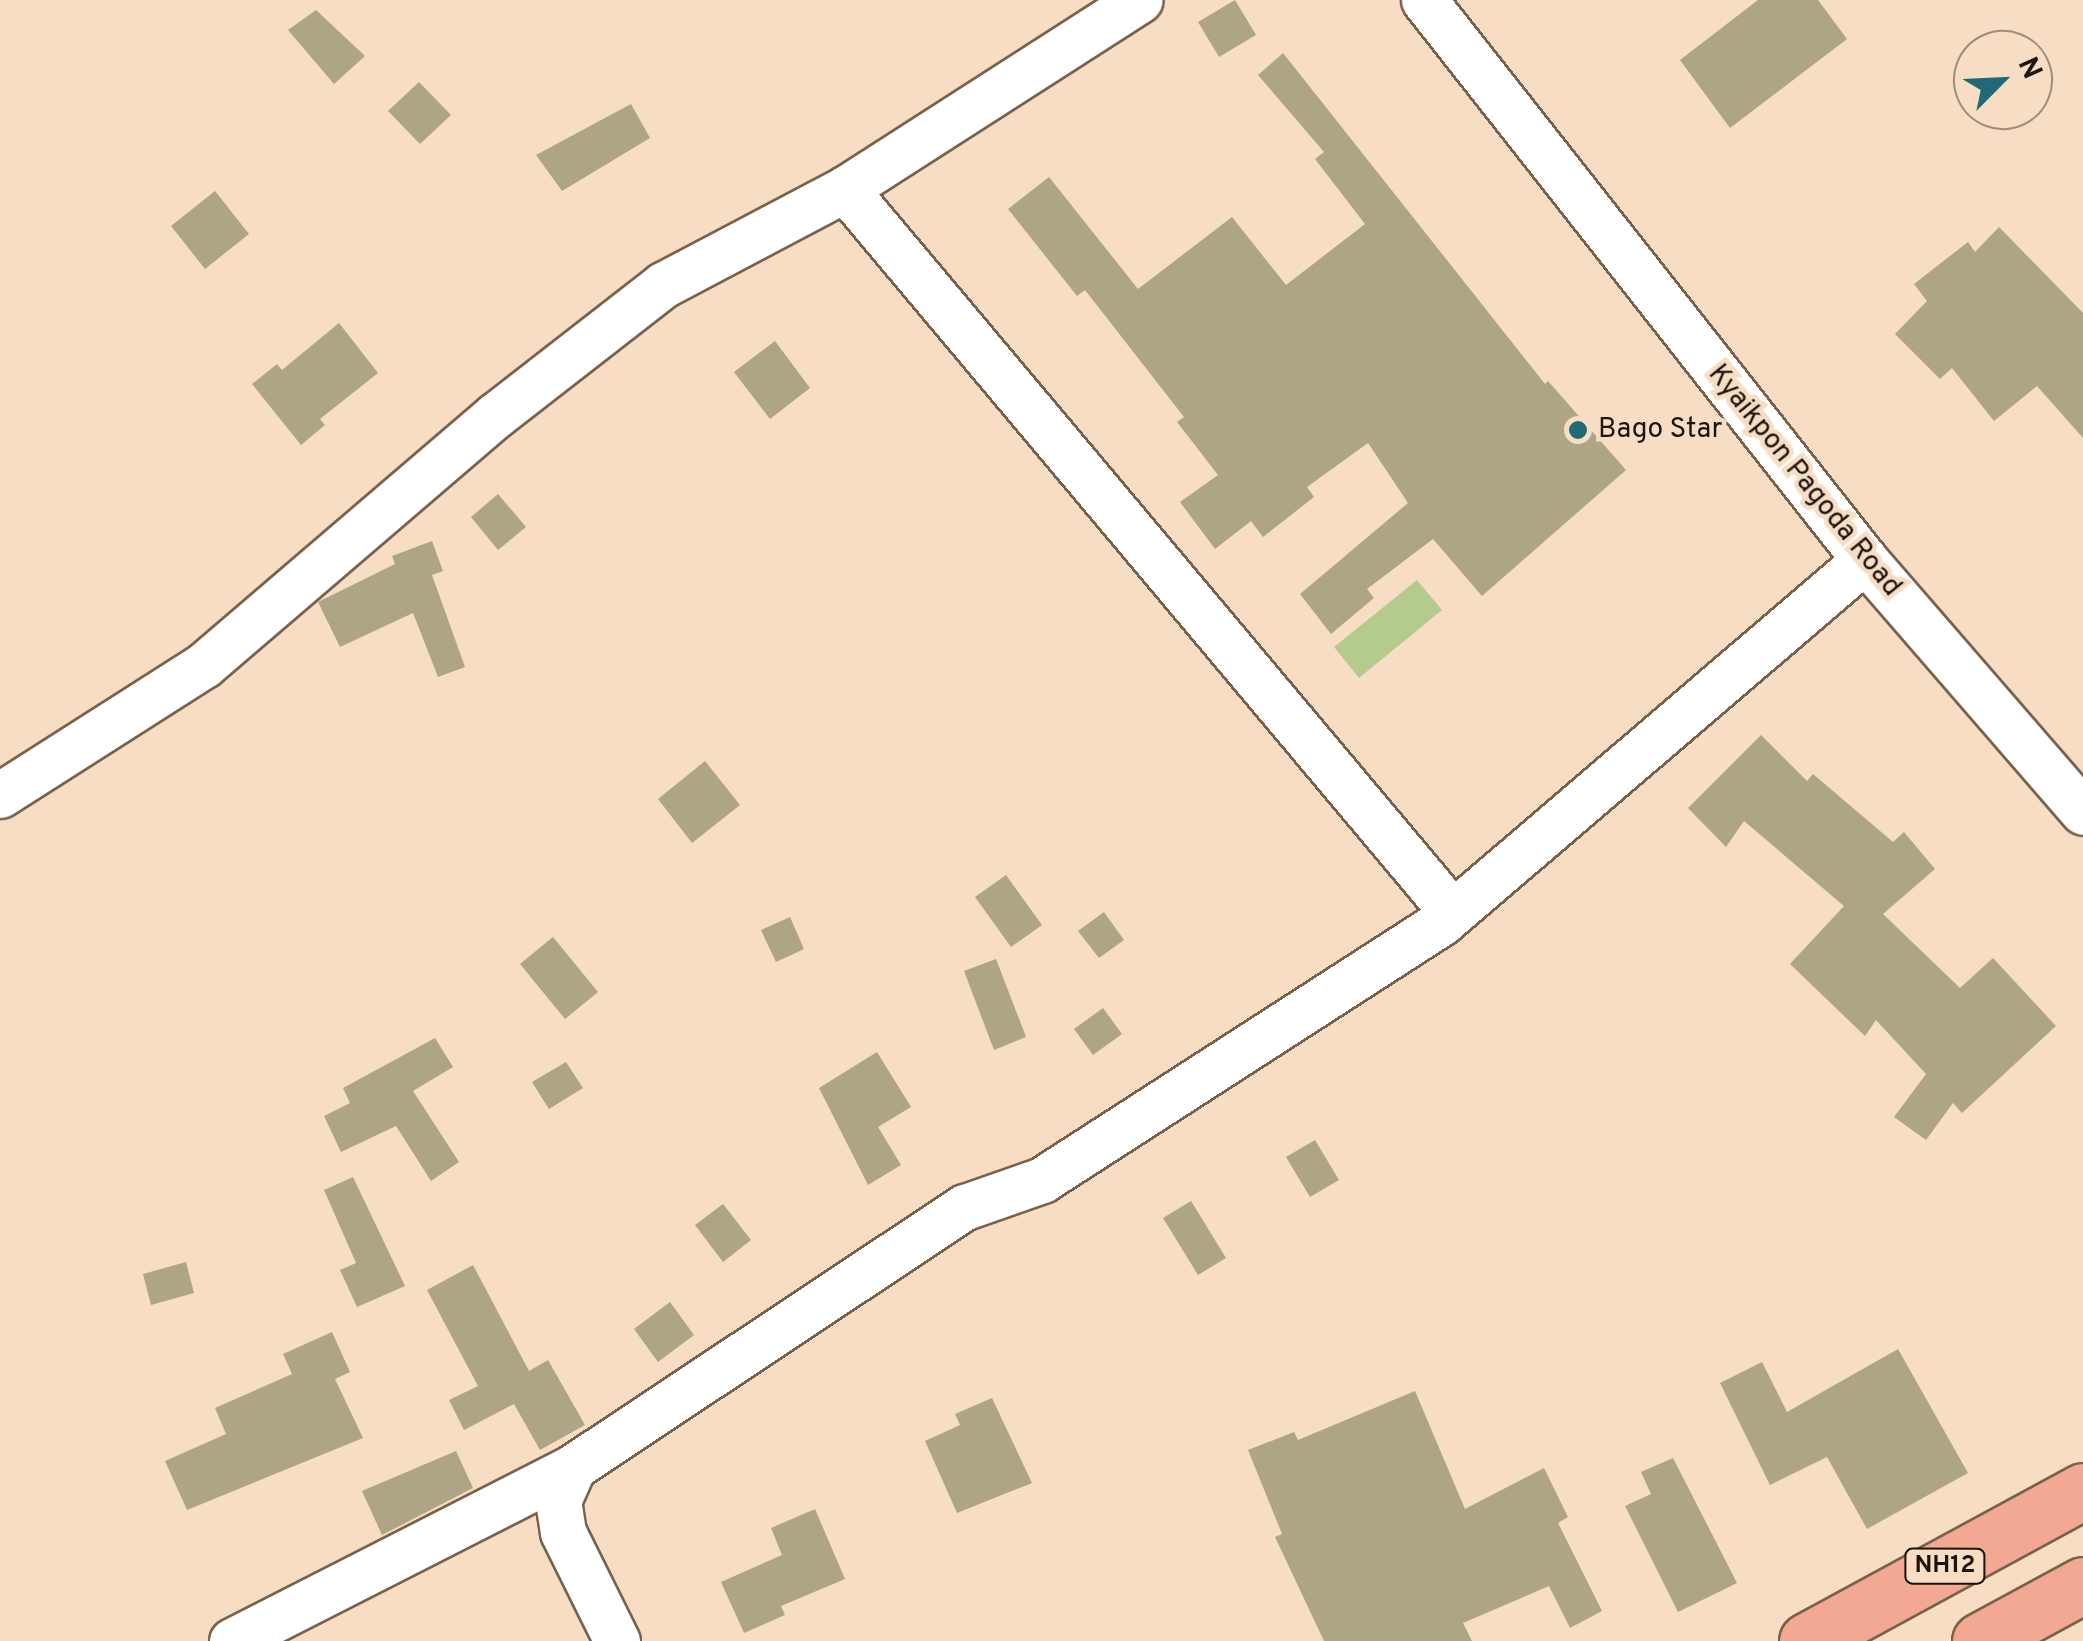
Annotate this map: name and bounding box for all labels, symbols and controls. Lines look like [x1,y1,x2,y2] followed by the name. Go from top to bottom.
[1953,30,2053,130] north arrow
[2008,52,2049,85] text: N
[1700,358,1908,604] street label: Kyaikpon Pagoda Road
[1598,413,1722,447] place label: Bago Star
[1567,419,1589,441] marker: Bago Star
[1902,1546,1988,1586] road number: NH12

